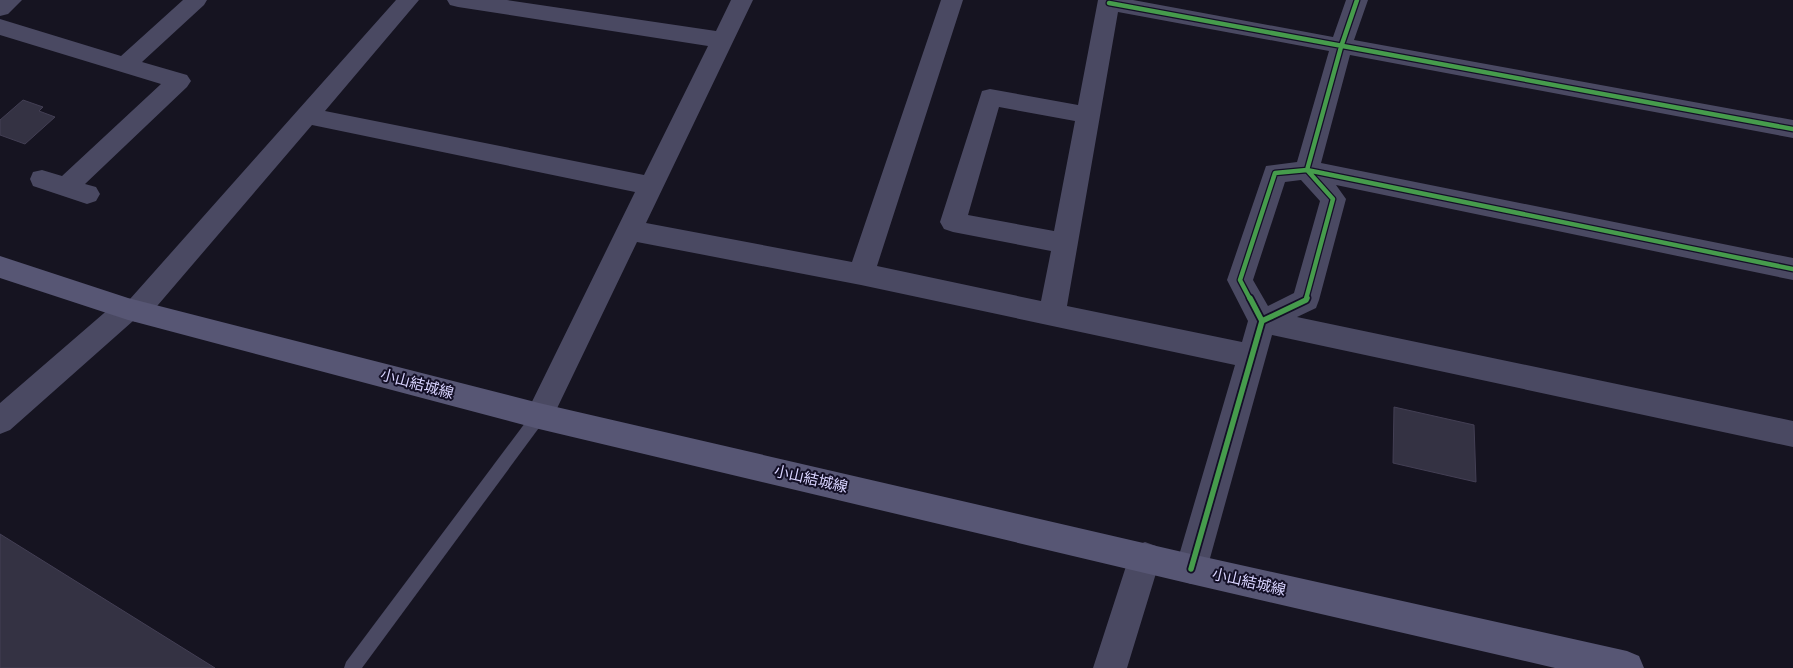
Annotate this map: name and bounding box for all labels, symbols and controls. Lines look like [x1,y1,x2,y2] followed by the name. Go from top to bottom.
[378,366,456,402] street label: 小山結城線
[772,462,850,496] street label: 小山結城線
[1210,565,1288,599] street label: 小山結城線

